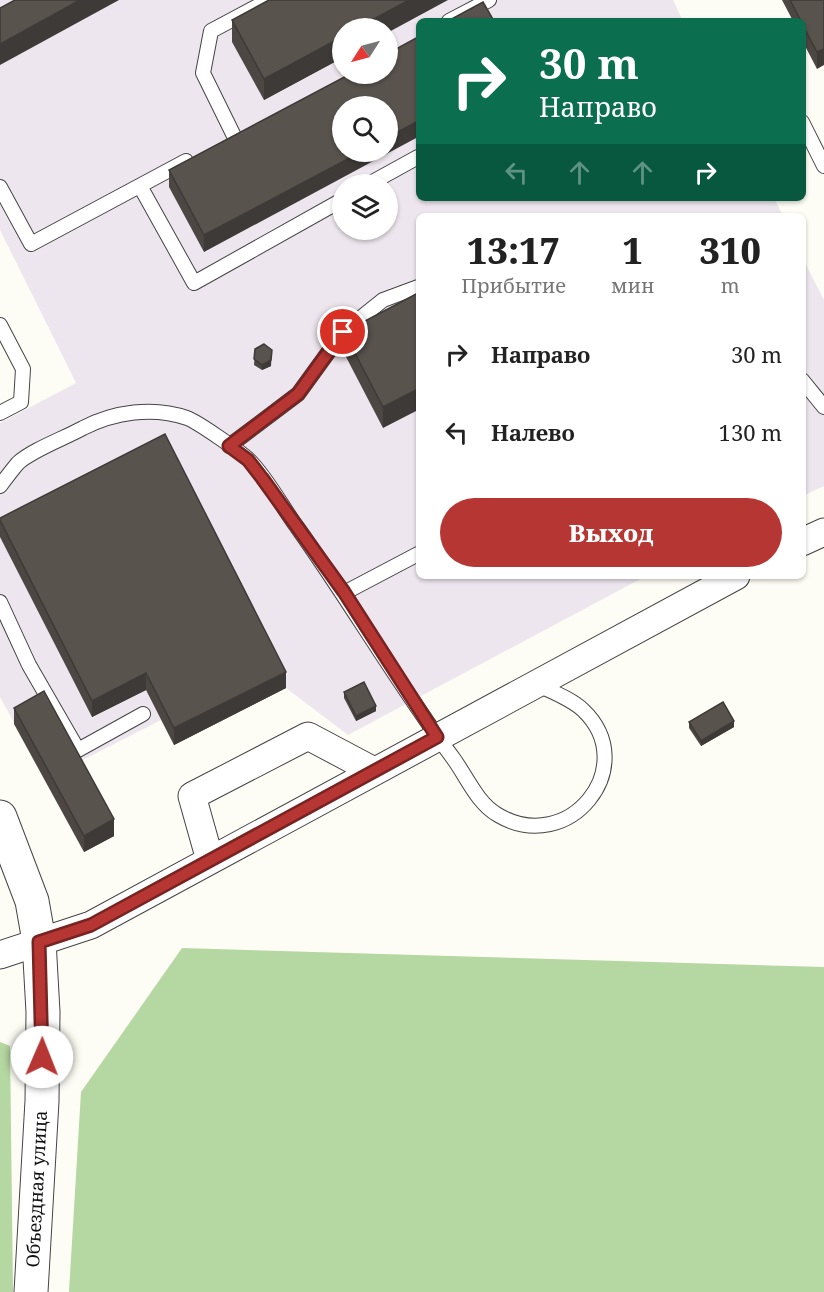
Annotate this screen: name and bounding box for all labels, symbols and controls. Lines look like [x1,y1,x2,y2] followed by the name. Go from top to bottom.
[332,18,398,84] north arrow
[332,18,398,240] map controls
[539,34,639,91] text: 30 m
[440,42,518,120] icon: right
[539,88,657,125] text: Направо
[332,96,398,162] button: search
[500,156,533,189] icon: left
[563,156,596,189] icon: ahead
[626,156,659,189] icon: ahead
[689,156,722,189] icon: right
[332,174,398,240] button: layers
[467,226,560,275] text: 13:17
[623,226,643,275] text: 1
[700,226,761,275] text: 310
[461,272,566,299] text: Прибытие
[611,272,654,299] text: мин
[721,272,740,299] text: m
[317,306,368,357] pin
[326,315,359,348] icon: arrive
[440,338,473,371] icon: right
[491,339,590,369] text: Направо
[731,339,782,369] text: 30 m
[440,416,473,449] icon: left
[491,417,575,447] text: Налево
[719,417,782,447] text: 130 m
[440,498,782,567] button: Выход
[10,1025,74,1089] position arrow
[20,1110,52,1268] street label: Объездная улица

